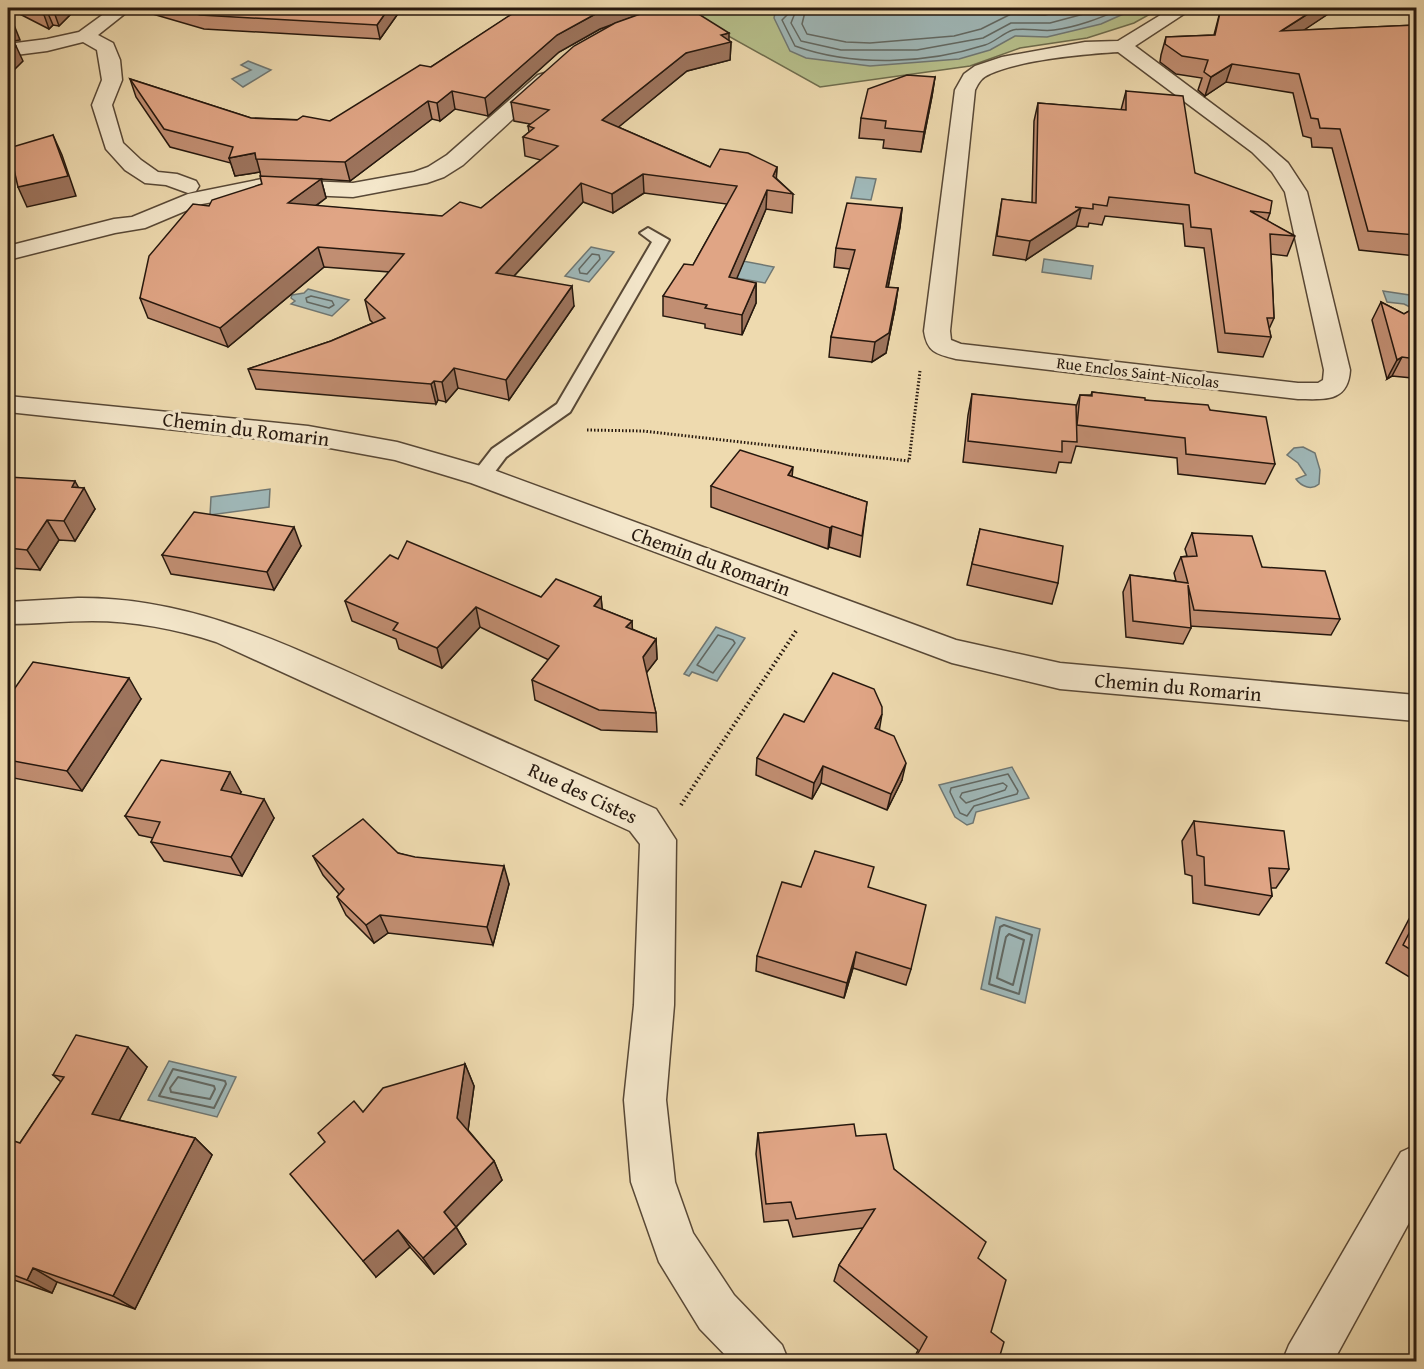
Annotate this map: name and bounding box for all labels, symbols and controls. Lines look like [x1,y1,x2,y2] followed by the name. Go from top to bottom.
[1055,350,1221,394] street label: Rue Enclos Saint-Nicolas
[161,404,331,453] street label: Chemin du Romarin
[627,518,795,603] street label: Chemin du Romarin
[1093,665,1263,708] street label: Chemin du Romarin
[524,755,643,831] street label: Rue des Cistes

